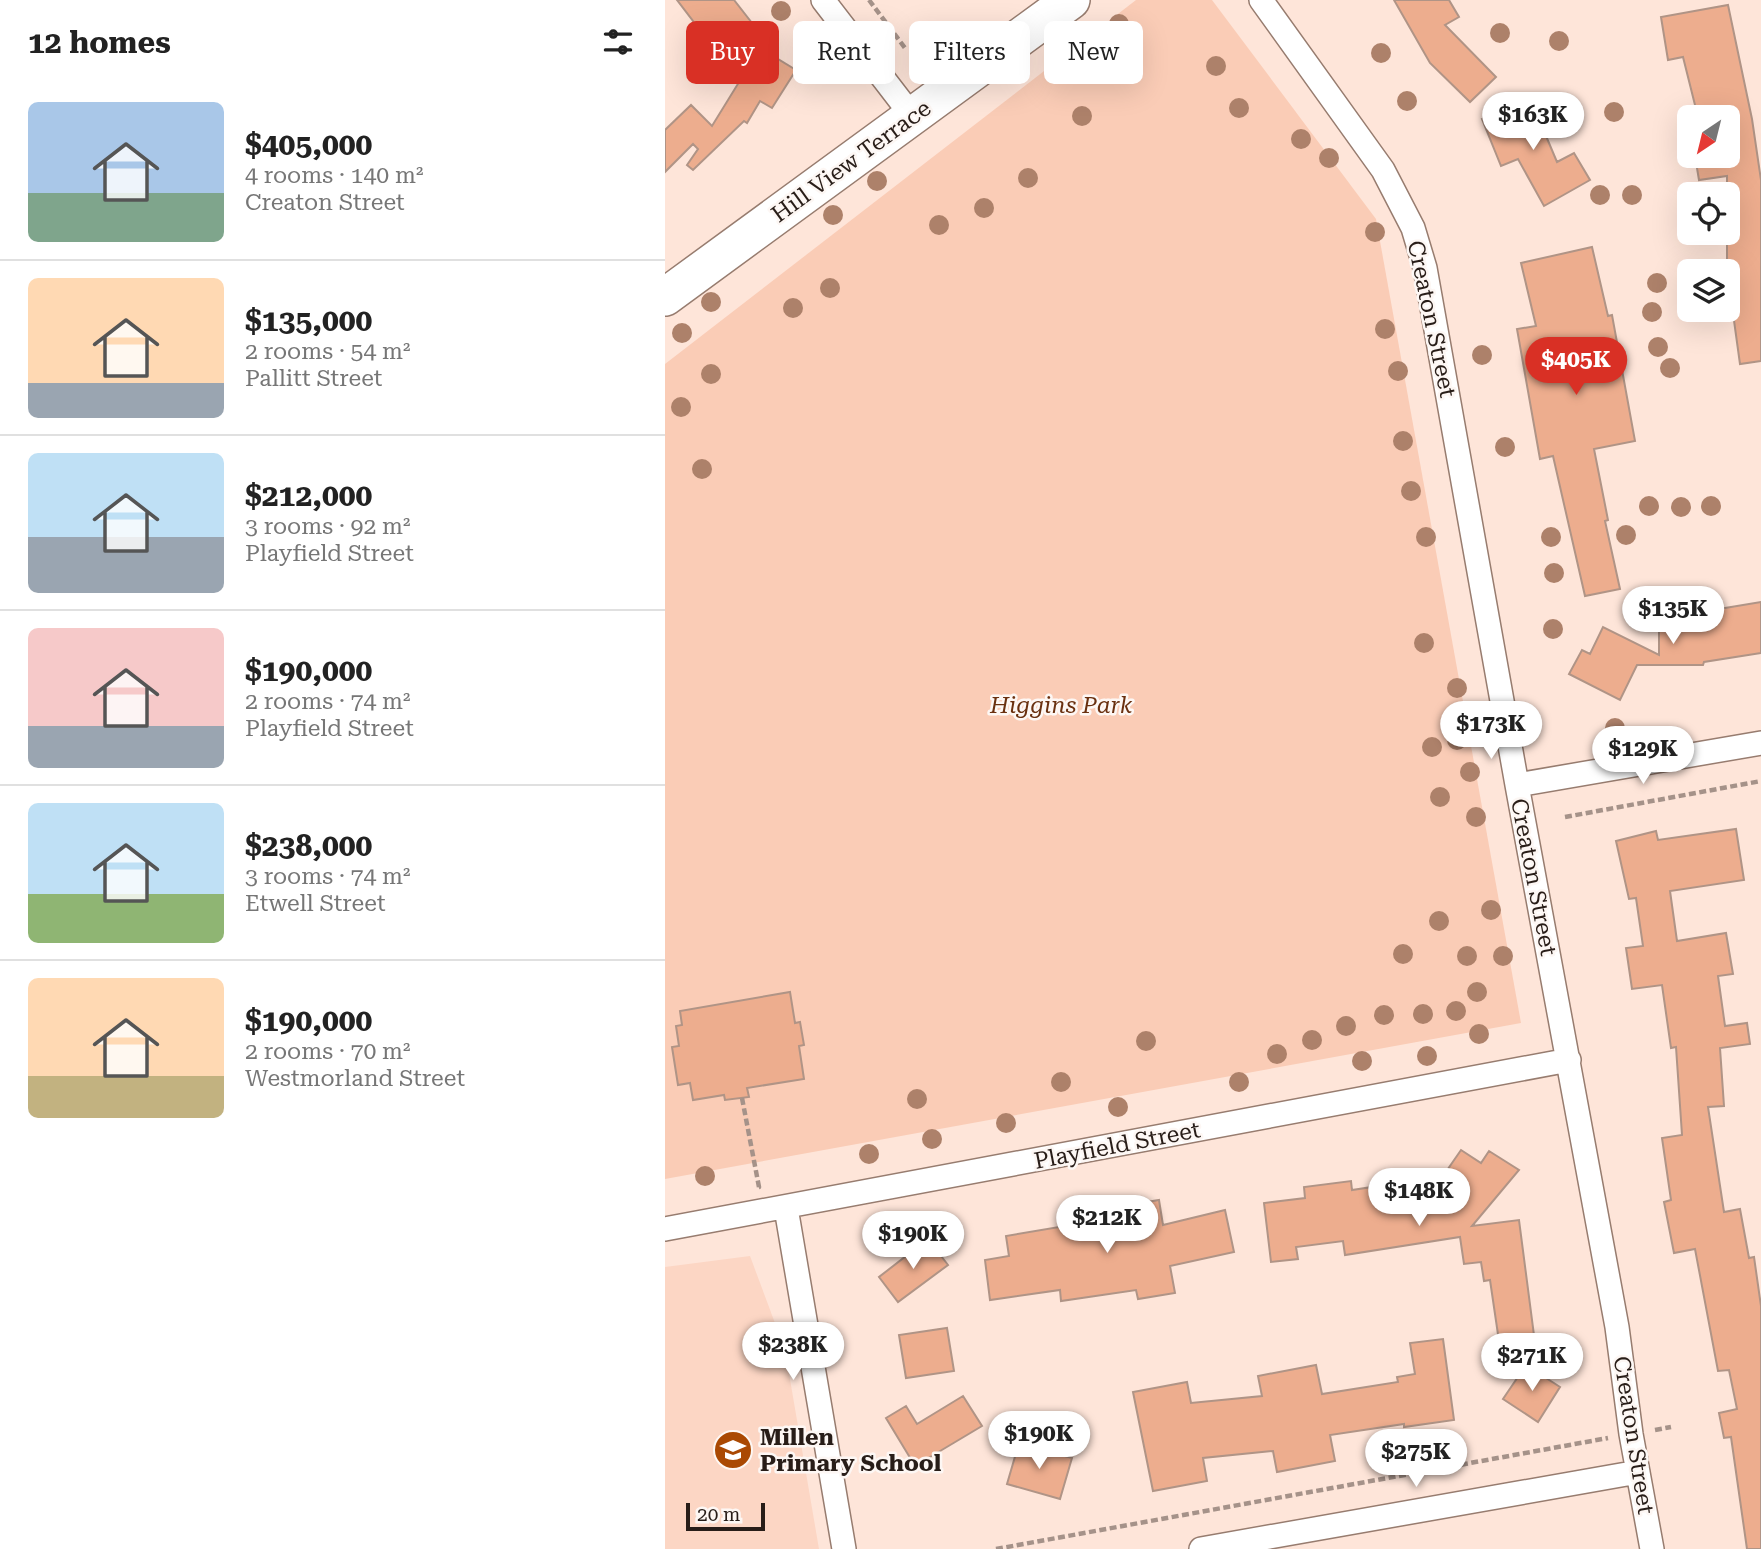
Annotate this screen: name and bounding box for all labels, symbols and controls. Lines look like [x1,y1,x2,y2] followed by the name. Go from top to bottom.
[686,21,779,84] chip: Buy
[793,21,895,84] chip: Rent
[909,21,1030,84] chip: Filters
[1044,21,1143,84] chip: New
[599,23,637,61] icon: filters
[28,25,171,60] text: 12 homes
[1484,92,1582,152] pin: $163K
[766,95,936,228] street label: Hill View Terrace
[1498,101,1568,128] text: $163K
[1677,105,1739,168] north arrow
[1677,105,1740,322] map controls
[245,127,372,162] text: $405,000
[84,130,168,214] icon: home
[245,162,423,189] text: 4 rooms · 140 m²
[1677,182,1740,245] button: locate
[245,189,405,216] text: Creaton Street
[1402,238,1461,400] street label: Creaton Street
[1677,259,1740,322] button: layers
[245,303,372,338] text: $135,000
[84,306,168,390] icon: home
[245,338,411,365] text: 2 rooms · 54 m²
[1527,338,1625,397] pin: $405K
[1541,346,1611,373] text: $405K
[245,365,382,392] text: Pallitt Street
[245,478,372,513] text: $212,000
[84,481,168,565] icon: home
[245,513,411,540] text: 3 rooms · 92 m²
[245,540,414,567] text: Playfield Street
[1624,586,1722,646] pin: $135K
[1638,595,1708,622] text: $135K
[245,653,372,688] text: $190,000
[84,656,168,740] icon: home
[245,688,411,715] text: 2 rooms · 74 m²
[989,692,1133,719] park label: Higgins Park
[1442,702,1540,761] pin: $173K
[1456,710,1526,737] text: $173K
[245,715,414,742] text: Playfield Street
[1594,726,1692,786] pin: $129K
[1608,735,1678,762] text: $129K
[1505,796,1562,958] street label: Creaton Street
[245,828,372,863] text: $238,000
[84,831,168,915] icon: home
[245,863,411,890] text: 3 rooms · 74 m²
[245,890,386,917] text: Etwell Street
[245,1003,372,1038] text: $190,000
[84,1006,168,1090] icon: home
[245,1038,411,1065] text: 2 rooms · 70 m²
[245,1065,465,1092] text: Westmorland Street
[1032,1116,1203,1175] street label: Playfield Street
[1370,1168,1468,1228] pin: $148K
[1384,1177,1454,1204] text: $148K
[1058,1196,1156,1255] pin: $212K
[1072,1204,1142,1231] text: $212K
[864,1212,962,1271] pin: $190K
[878,1220,948,1247] text: $190K
[744,1322,842,1382] pin: $238K
[758,1331,828,1358] text: $238K
[1483,1334,1581,1393] pin: $271K
[1497,1342,1567,1369] text: $271K
[1608,1354,1659,1516] street label: Creaton Street
[990,1412,1088,1471] pin: $190K
[1004,1420,1074,1447] text: $190K
[760,1424,942,1477] place label: Millen Primary School
[712,1429,754,1471] school or university icon: Millen Primary School
[1367,1430,1465,1489] pin: $275K
[1381,1438,1451,1465] text: $275K
[686,1500,765,1532] scale bar
[697,1503,740,1526] text: 20 m

